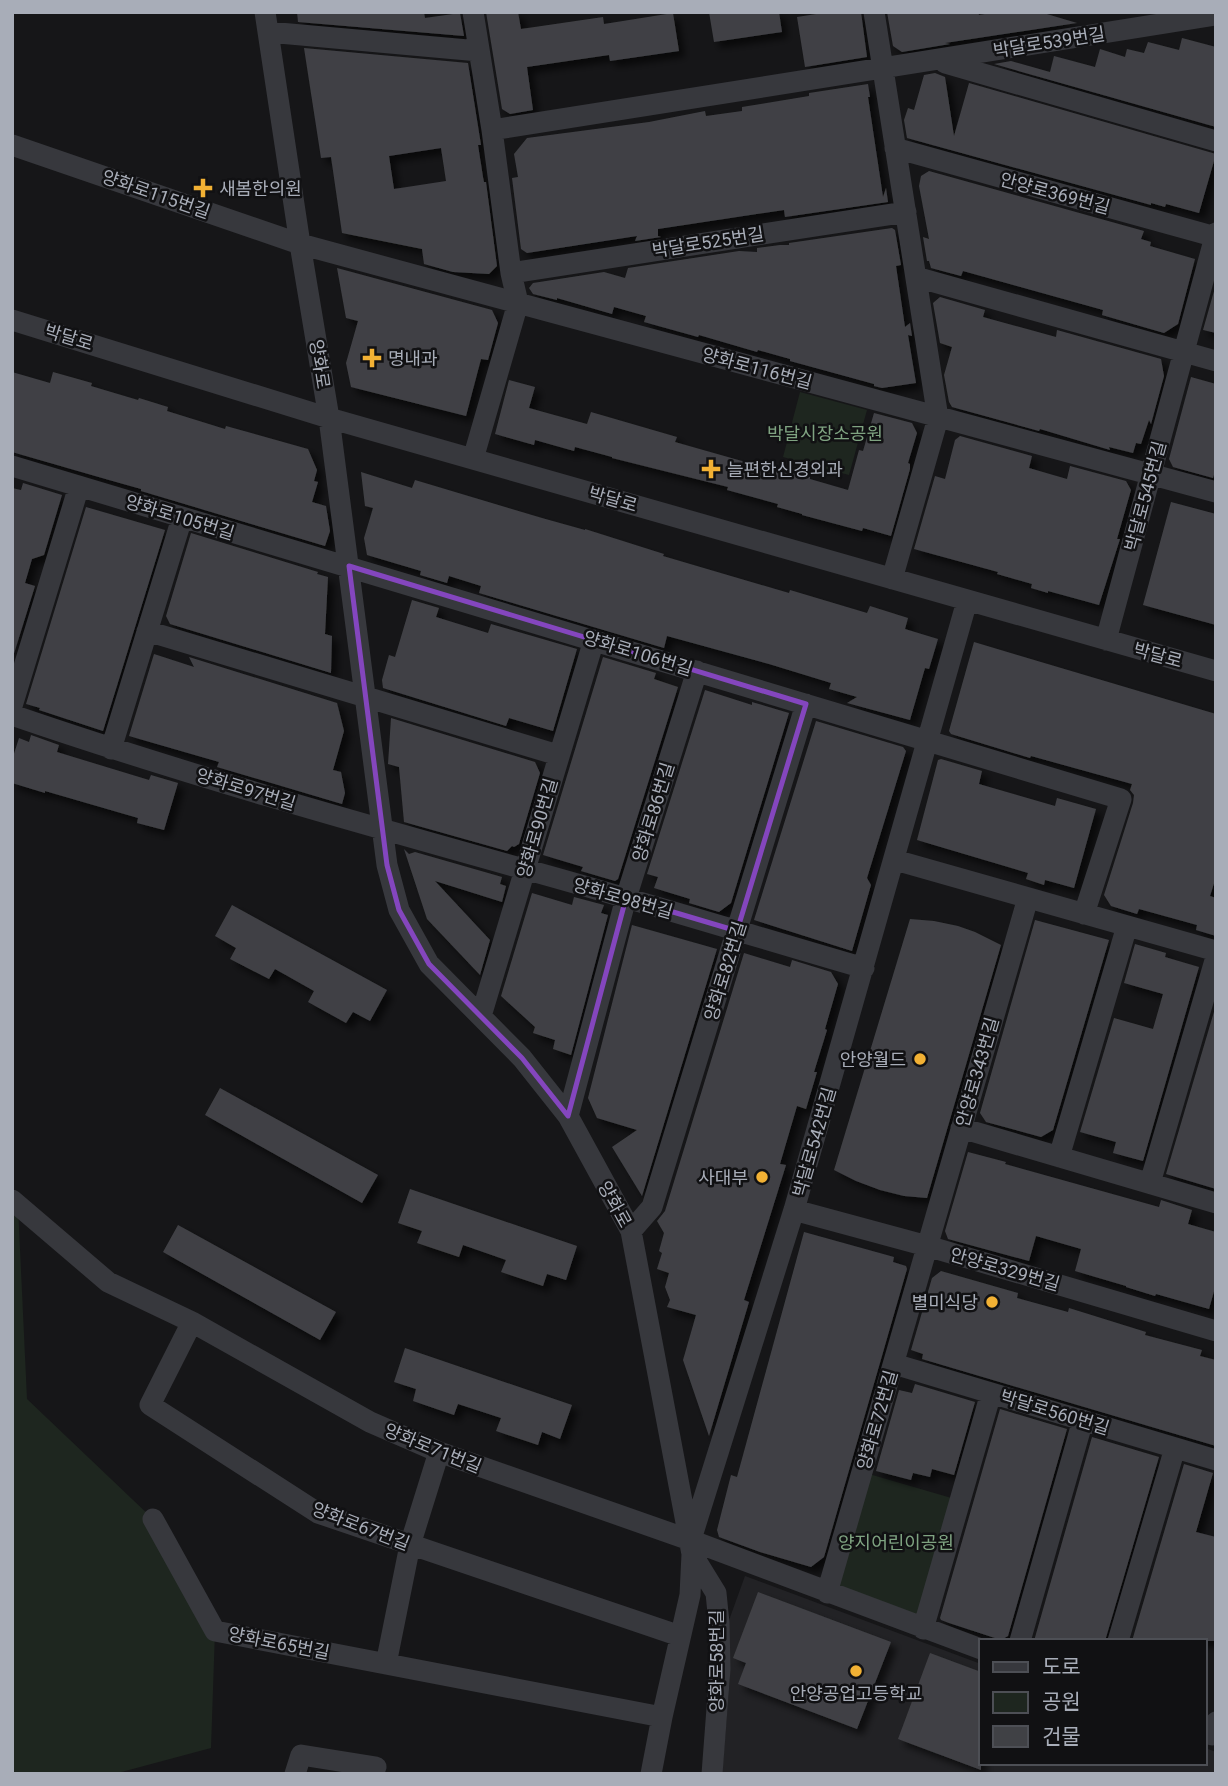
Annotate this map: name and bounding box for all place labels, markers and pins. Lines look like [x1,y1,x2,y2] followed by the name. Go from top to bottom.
[193,178,213,198] marker: 새봄한의원
[219,178,302,199] place label: 새봄한의원
[362,348,382,368] marker: 명내과
[388,348,438,369] place label: 명내과
[701,459,721,479] marker: 늘편한신경외과
[727,459,843,480] place label: 늘편한신경외과
[840,1049,906,1070] place label: 안양월드
[912,1051,928,1067] marker: 안양월드
[698,1167,748,1188] place label: 사대부
[754,1169,770,1185] marker: 사대부
[912,1292,978,1313] place label: 별미식당
[984,1294,1000,1310] marker: 별미식당
[848,1663,864,1679] marker: 안양공업고등학교
[790,1683,922,1704] place label: 안양공업고등학교

